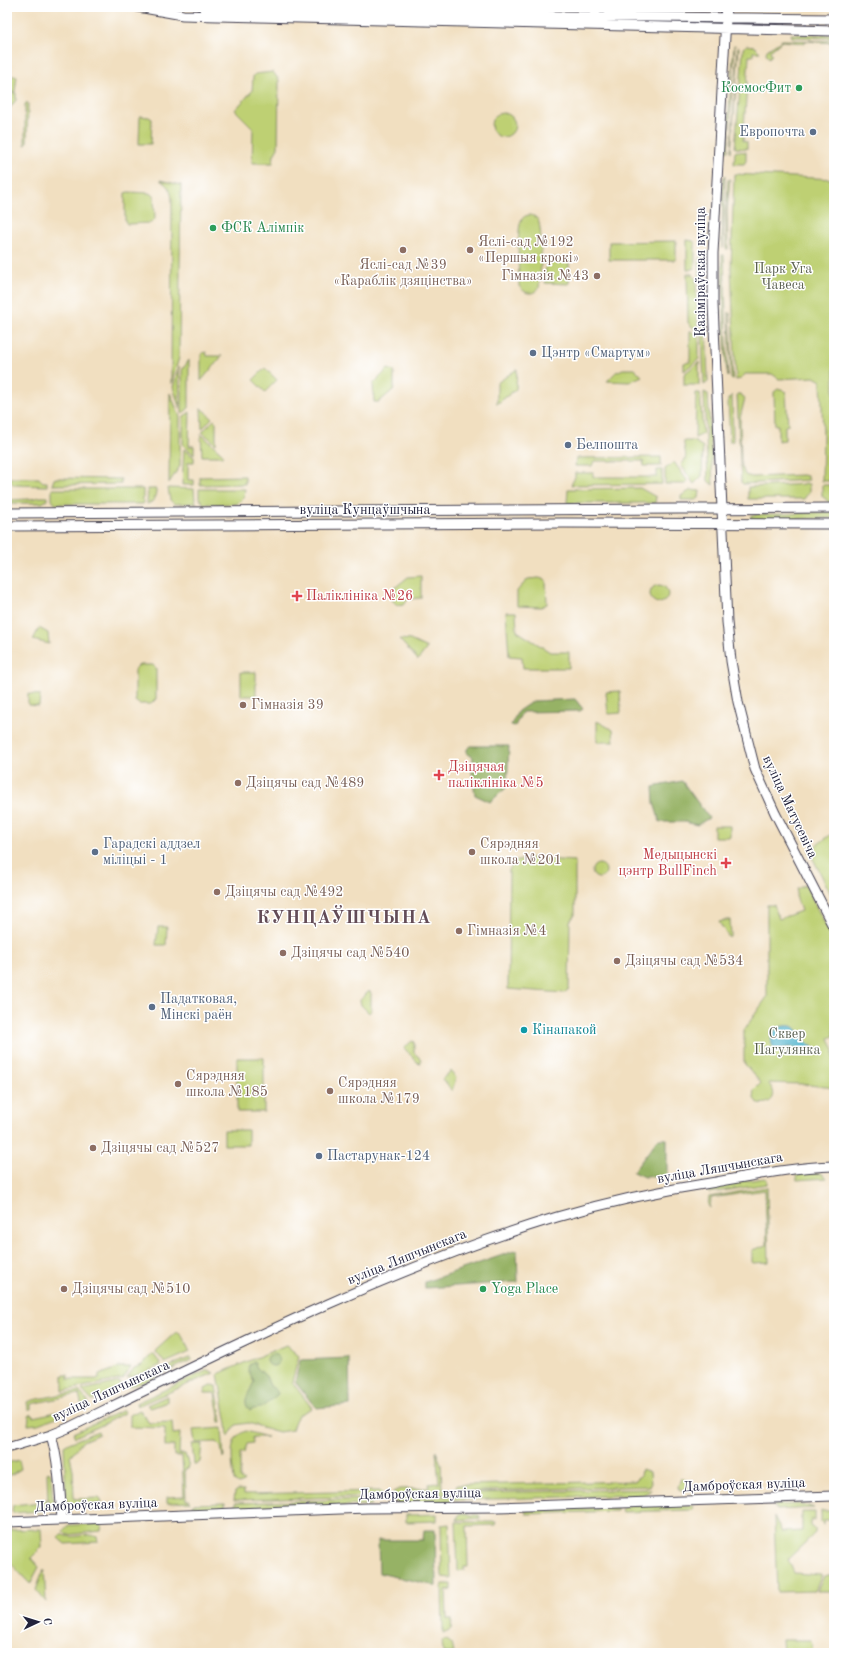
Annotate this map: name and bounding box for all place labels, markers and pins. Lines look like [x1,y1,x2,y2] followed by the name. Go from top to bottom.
[721,81,791,95] place label: КосмосФит
[794,83,804,93] marker: КосмосФит
[739,125,805,139] place label: Европочта
[808,127,818,137] marker: Европочта
[221,221,304,235] place label: ФСК Алімпік
[208,223,218,233] marker: ФСК Алімпік
[478,235,579,265] place label: Яслі-сад №192 «Першыя крокі»
[398,245,408,255] marker: Яслі-сад №39 «Караблік дзяцінства»
[465,245,475,255] marker: Яслі-сад №192 «Першыя крокі»
[333,258,473,288] place label: Яслі-сад №39 «Караблік дзяцінства»
[501,269,589,283] place label: Гімназія №43
[592,271,602,281] marker: Гімназія №43
[541,346,651,360] place label: Цэнтр «Смартум»
[528,348,538,358] marker: Цэнтр «Смартум»
[576,438,638,452] place label: Белпошта
[563,440,573,450] marker: Белпошта
[306,589,413,603] place label: Паліклініка №26
[291,590,303,602] marker: Паліклініка №26
[251,698,324,712] place label: Гімназія 39
[238,700,248,710] marker: Гімназія 39
[448,760,544,790] place label: Дзіцячая паліклініка №5
[433,769,445,781] marker: Дзіцячая паліклініка №5
[246,776,364,790] place label: Дзіцячы сад №489
[233,778,243,788] marker: Дзіцячы сад №489
[103,837,200,867] place label: Гарадскі аддзел міліцыі - 1
[480,837,562,867] place label: Сярэдняя школа №201
[90,847,100,857] marker: Гарадскі аддзел міліцыі - 1
[467,847,477,857] marker: Сярэдняя школа №201
[618,848,717,878] place label: Медыцынскі цэнтр BullFinch
[720,857,732,869] marker: Медыцынскі цэнтр BullFinch
[225,885,343,899] place label: Дзіцячы сад №492
[212,887,222,897] marker: Дзіцячы сад №492
[467,924,547,938] place label: Гімназія №4
[454,926,464,936] marker: Гімназія №4
[291,946,409,960] place label: Дзіцячы сад №540
[278,948,288,958] marker: Дзіцячы сад №540
[625,954,743,968] place label: Дзіцячы сад №534
[612,956,622,966] marker: Дзіцячы сад №534
[160,992,237,1022] place label: Падатковая, Мінскі раён
[147,1002,157,1012] marker: Падатковая, Мінскі раён
[532,1023,597,1037] place label: Кінапакой
[519,1025,529,1035] marker: Кінапакой
[186,1069,268,1099] place label: Сярэдняя школа №185
[338,1076,420,1106] place label: Сярэдняя школа №179
[173,1079,183,1089] marker: Сярэдняя школа №185
[325,1086,335,1096] marker: Сярэдняя школа №179
[101,1141,219,1155] place label: Дзіцячы сад №527
[88,1143,98,1153] marker: Дзіцячы сад №527
[327,1149,430,1163] place label: Пастарунак-124
[314,1151,324,1161] marker: Пастарунак-124
[72,1282,190,1296] place label: Дзіцячы сад №510
[491,1282,558,1296] place label: Yoga Place
[59,1284,69,1294] marker: Дзіцячы сад №510
[478,1284,488,1294] marker: Yoga Place

